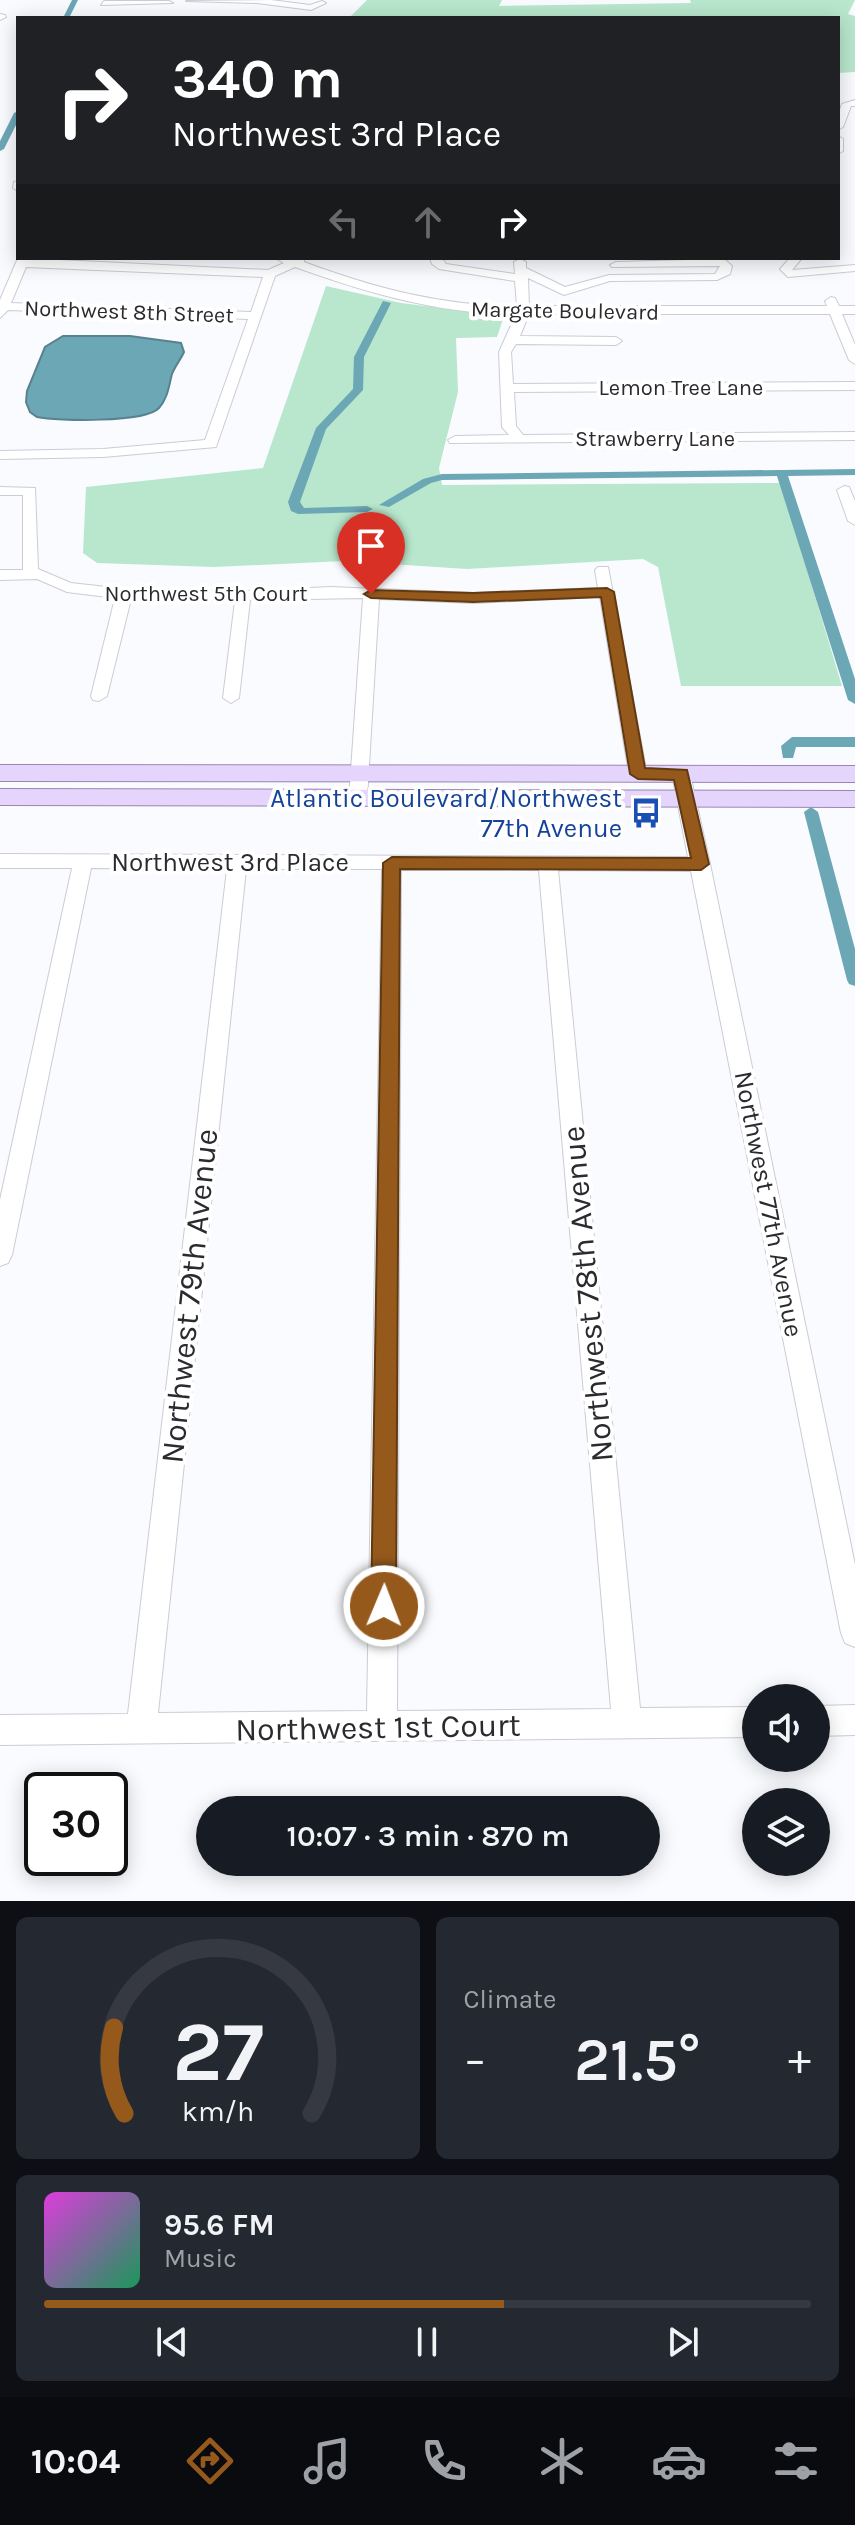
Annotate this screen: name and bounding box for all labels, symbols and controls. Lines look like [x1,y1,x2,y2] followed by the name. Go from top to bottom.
[172,46,343,111] text: 340 m
[40,48,144,152] icon: right
[172,113,501,155] text: Northwest 3rd Place
[322,200,366,244] icon: left
[406,200,450,244] icon: ahead
[490,200,534,244] icon: right
[24,295,234,329] street label: Northwest 8th Street
[471,296,659,326] street label: Margate Boulevard
[599,375,763,401] street label: Lemon Tree Lane
[575,426,735,452] street label: Strawberry Lane
[337,512,405,594] pin
[349,524,393,568] icon: arrive
[104,581,308,607] street label: Northwest 5th Court
[270,783,622,844] place label: Atlantic Boulevard/Northwest 77th Avenue
[629,796,663,830] bus stop icon: Atlantic Boulevard/Northwest 77th Avenue
[111,847,349,878] street label: Northwest 3rd Place
[728,1068,810,1340] street label: Northwest 77th Avenue
[554,1124,621,1464] street label: Northwest 78th Avenue
[154,1127,225,1465] street label: Northwest 79th Avenue
[342,1564,426,1648] position arrow
[742,1684,830,1876] map controls
[742,1684,830,1772] button: sound
[235,1707,521,1748] street label: Northwest 1st Court
[24,1772,128,1876] speed limit sign: 30
[742,1788,830,1876] button: layers
[286,1818,570,1854] text: 10:07 · 3 min · 870 m
[464,1984,556,2015] text: Climate
[172,2004,264,2101] text: 27
[574,2025,700,2095] text: 21.5°
[464,2034,487,2085] text: −
[788,2034,811,2085] text: +
[182,2095,254,2128] text: km/h
[164,2207,275,2243] text: 95.6 FM
[164,2243,237,2274] text: Music
[150,2320,194,2364] icon: previous
[405,2320,449,2364] icon: pause
[661,2320,705,2364] icon: next
[182,2433,238,2489] icon: directions
[299,2433,355,2489] icon: music
[416,2433,472,2489] icon: phone
[534,2433,590,2489] icon: climate
[651,2433,707,2489] icon: car
[768,2433,824,2489] icon: filters
[31,2440,120,2482] text: 10:04

